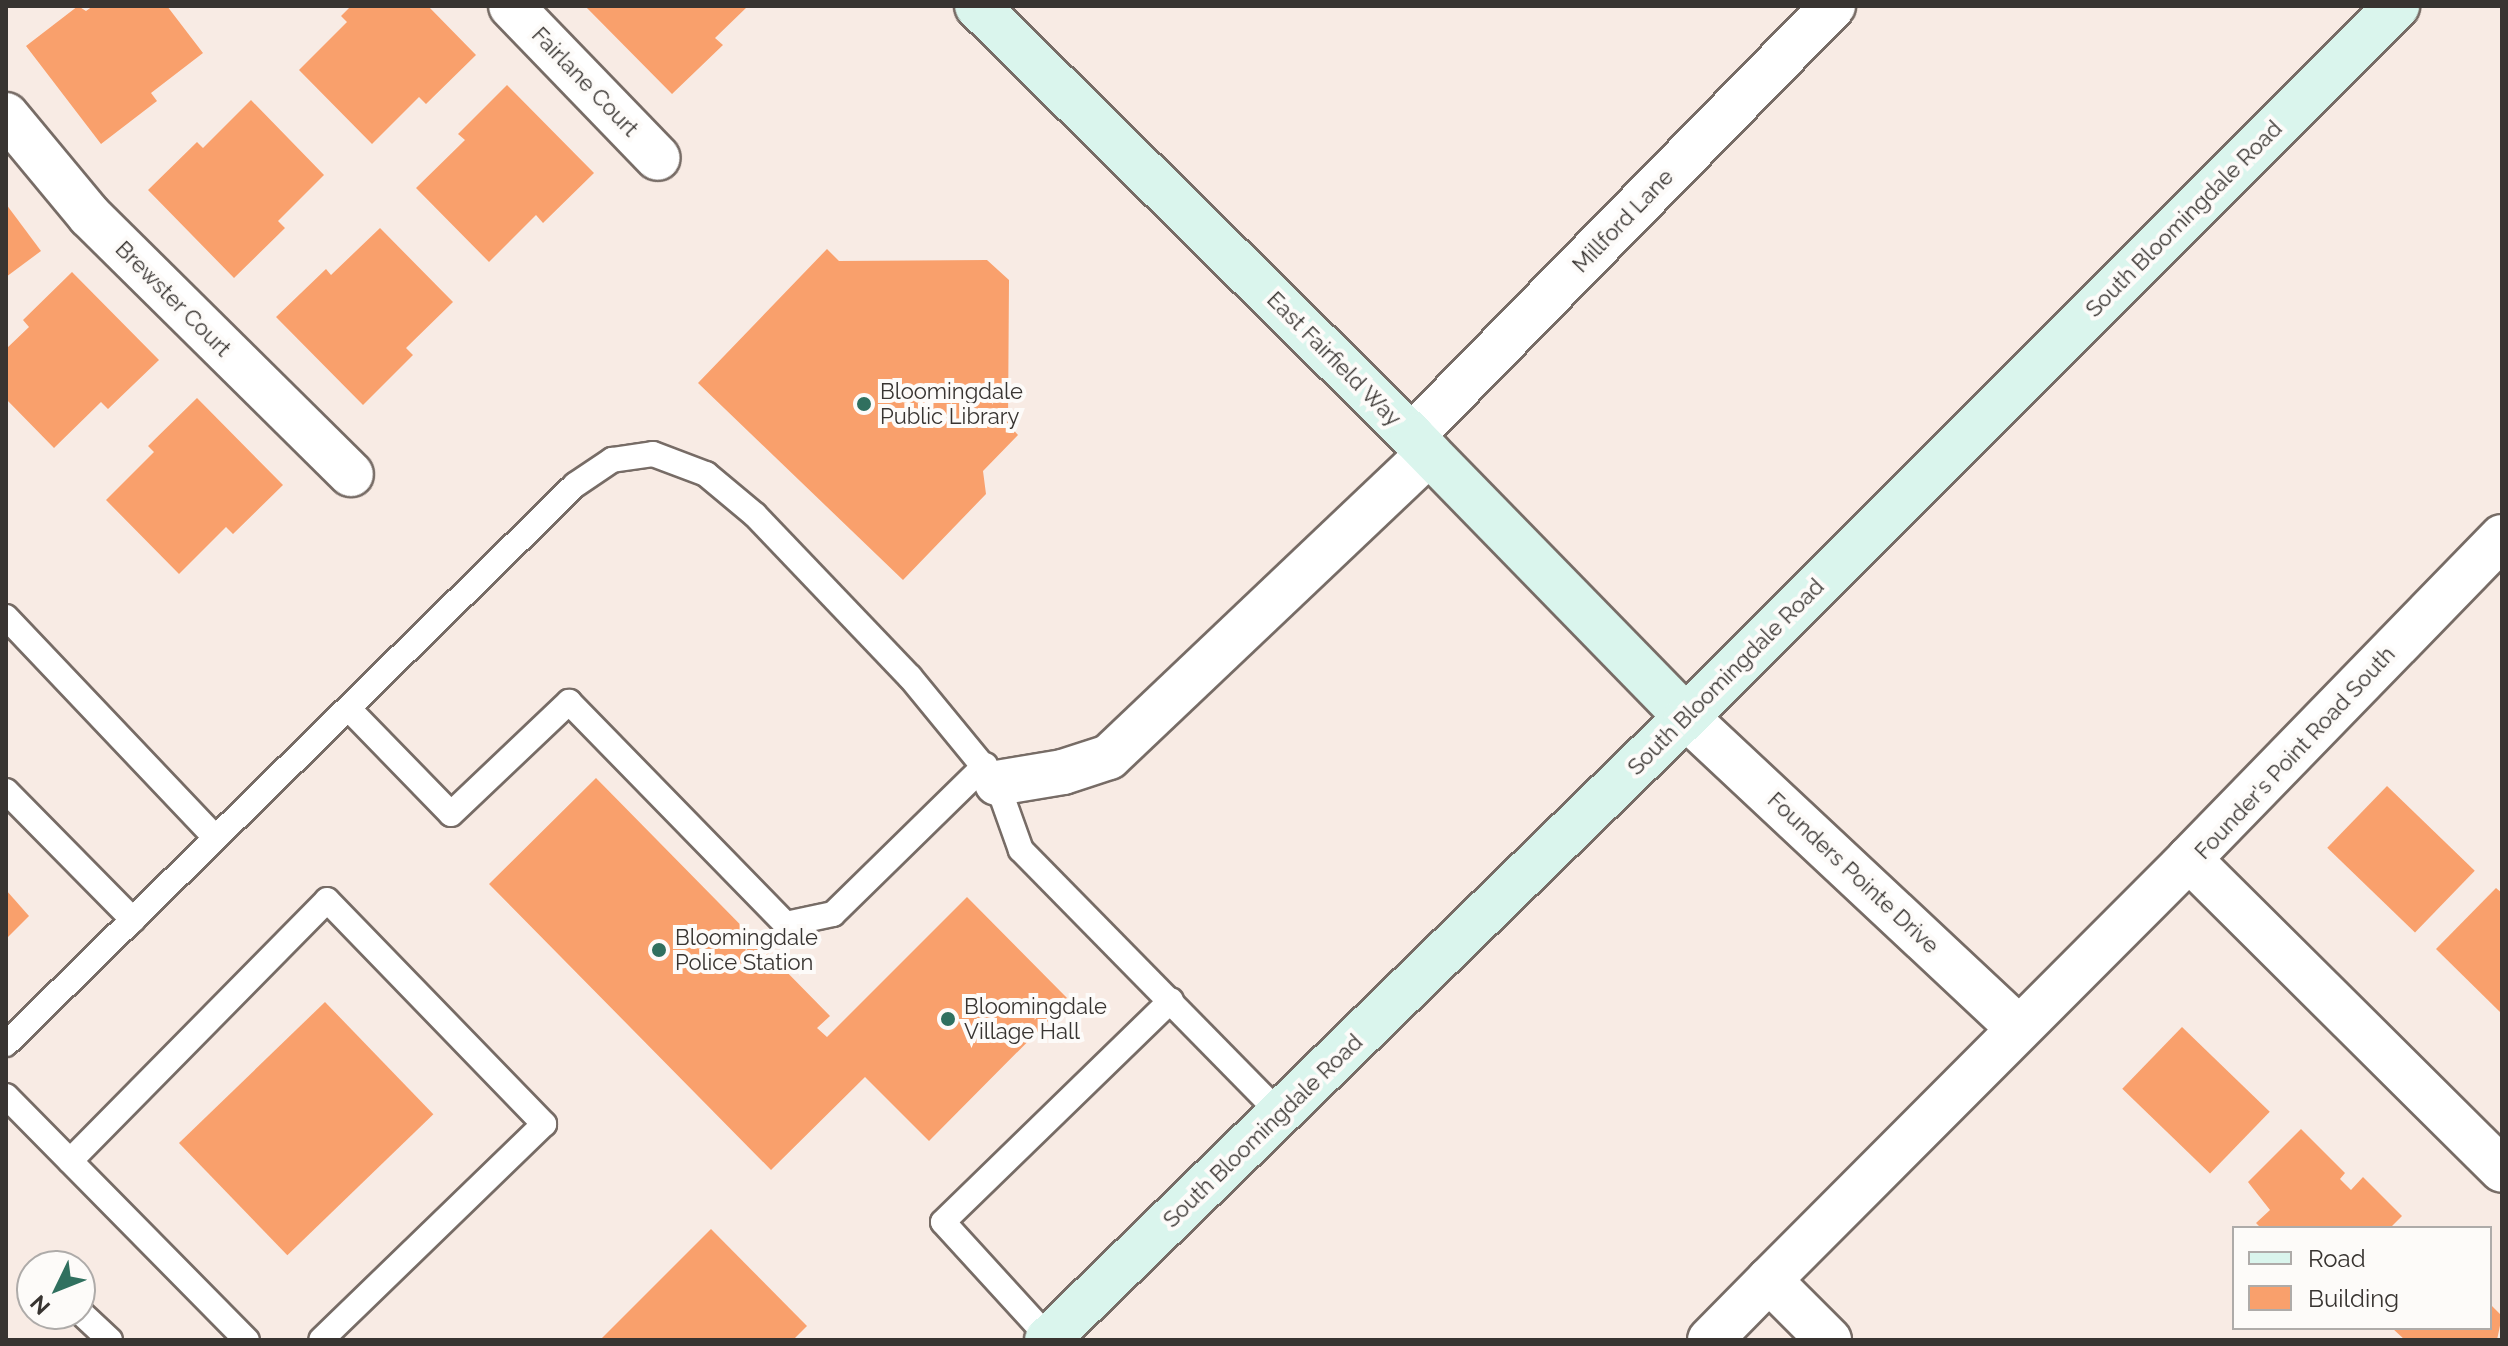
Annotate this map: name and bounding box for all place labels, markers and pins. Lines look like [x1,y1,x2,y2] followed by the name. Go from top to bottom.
[880,378,1023,430] place label: Bloomingdale Public Library
[855,395,873,413] marker: Bloomingdale Public Library
[675,924,818,976] place label: Bloomingdale Police Station
[650,941,668,959] marker: Bloomingdale Police Station
[964,993,1107,1044] place label: Bloomingdale Village Hall
[939,1010,957,1028] marker: Bloomingdale Village Hall

